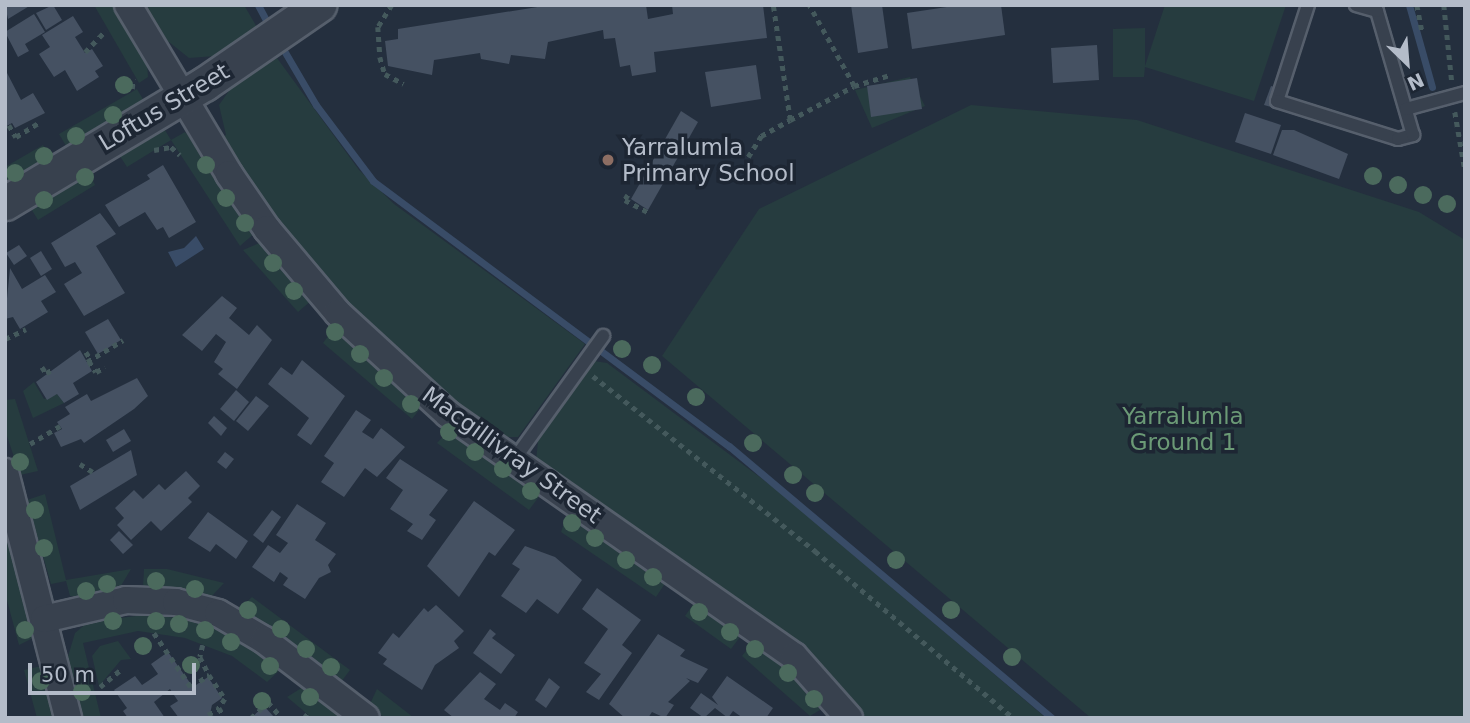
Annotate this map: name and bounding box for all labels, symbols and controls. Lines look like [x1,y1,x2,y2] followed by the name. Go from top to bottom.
[1372,28,1442,98] north arrow
[94,57,234,157] street label: Loftus Street
[1404,69,1428,95] text: N
[622,133,795,187] place label: Yarralumla Primary School
[600,152,616,168] marker: Yarralumla Primary School
[417,381,607,529] street label: Macgillivray Street
[1122,402,1244,456] park label: Yarralumla Ground 1
[32,650,200,694] scale bar
[41,663,95,687] text: 50 m

